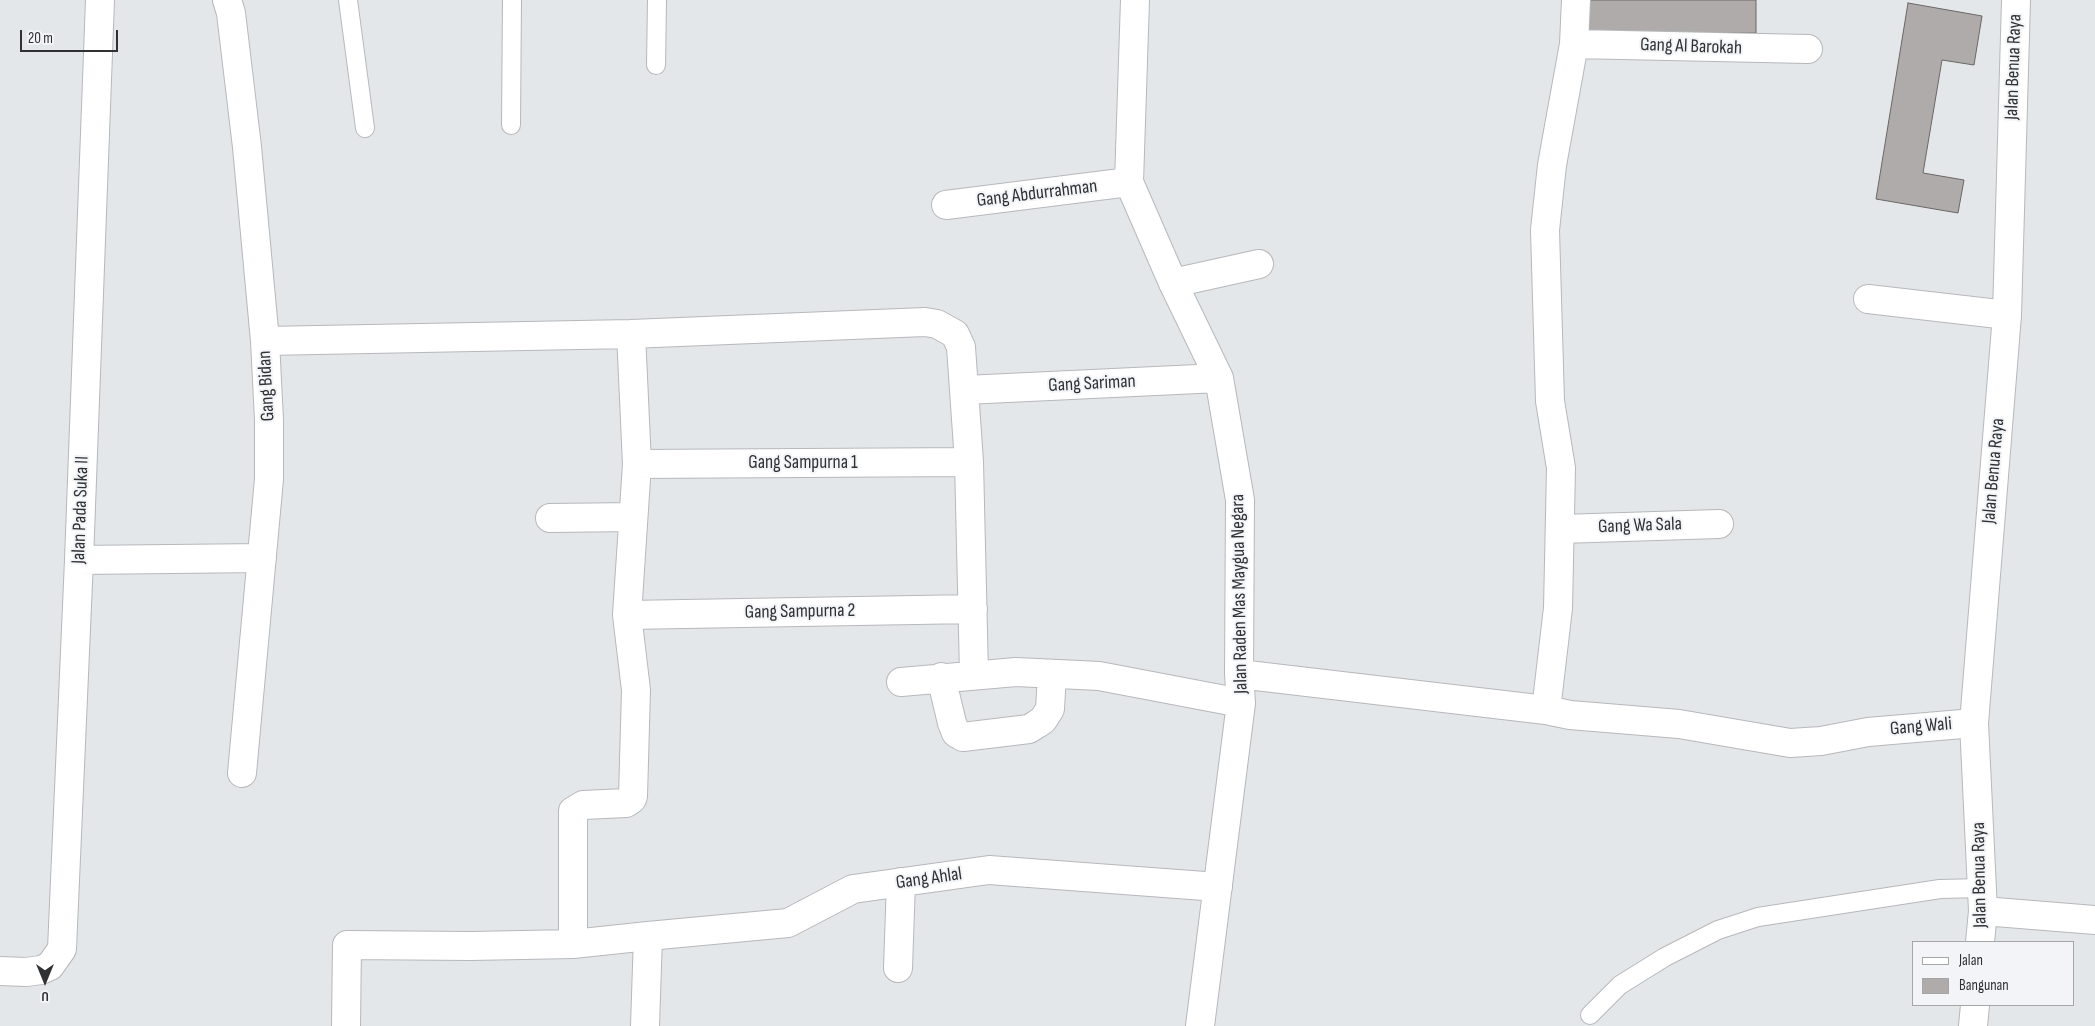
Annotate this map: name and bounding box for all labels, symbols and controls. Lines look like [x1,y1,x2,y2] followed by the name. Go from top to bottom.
[2001,14,2027,120] street label: Jalan Benua Raya
[22,20,120,52] scale bar
[28,29,53,48] text: 20 m
[1640,34,1742,60] street label: Gang Al Barokah
[975,175,1099,213] street label: Gang Abdurrahman
[254,350,280,422] street label: Gang Bidan
[1048,370,1136,398] street label: Gang Sariman
[1978,417,2010,525] street label: Jalan Benua Raya
[748,452,858,474] street label: Gang Sampurna 1
[68,456,94,564] street label: Jalan Pada Suka II
[1227,494,1253,694] street label: Jalan Raden Mas Maygua Negara
[1598,513,1682,539] street label: Gang Wa Sala
[744,600,856,624] street label: Gang Sampurna 2
[1889,713,1953,741] street label: Gang Wali
[1968,822,1992,928] street label: Jalan Benua Raya
[895,863,963,895] street label: Gang Ahlal
[1912,941,2075,1006] legend
[1959,951,1983,970] text: Jalan
[20,956,70,1006] north arrow
[1959,976,2009,995] text: Bangunan
[41,988,49,1005] text: U

